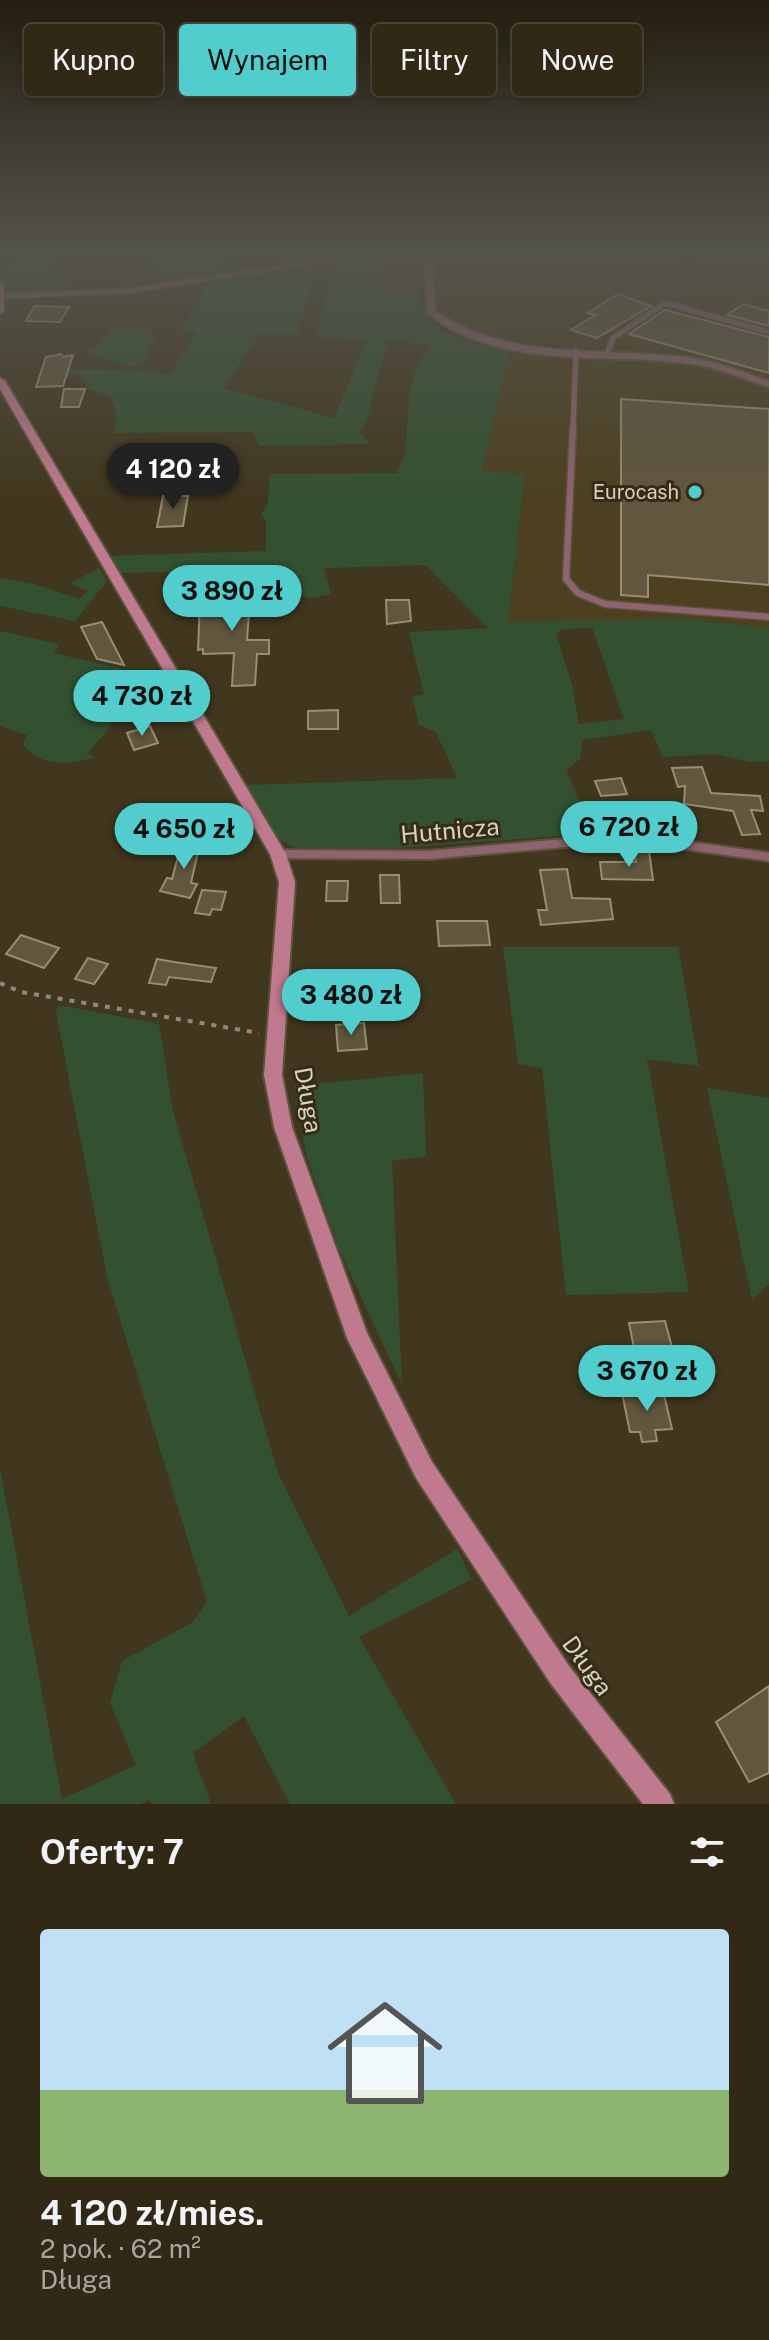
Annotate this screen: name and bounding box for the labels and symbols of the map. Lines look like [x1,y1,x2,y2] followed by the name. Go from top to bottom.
[90,443,256,511] pin: 4 120 zł
[593,480,679,504] place label: Eurocash
[686,483,704,501] marker: Eurocash
[149,565,315,633] pin: 3 890 zł
[59,670,225,738] pin: 4 730 zł
[546,801,712,869] pin: 6 720 zł
[101,803,267,871] pin: 4 650 zł
[399,812,501,848] street label: Hutnicza
[268,969,434,1037] pin: 3 480 zł
[289,1065,329,1135] street label: Długa
[564,1345,730,1413] pin: 3 670 zł
[557,1630,619,1701] street label: Długa

